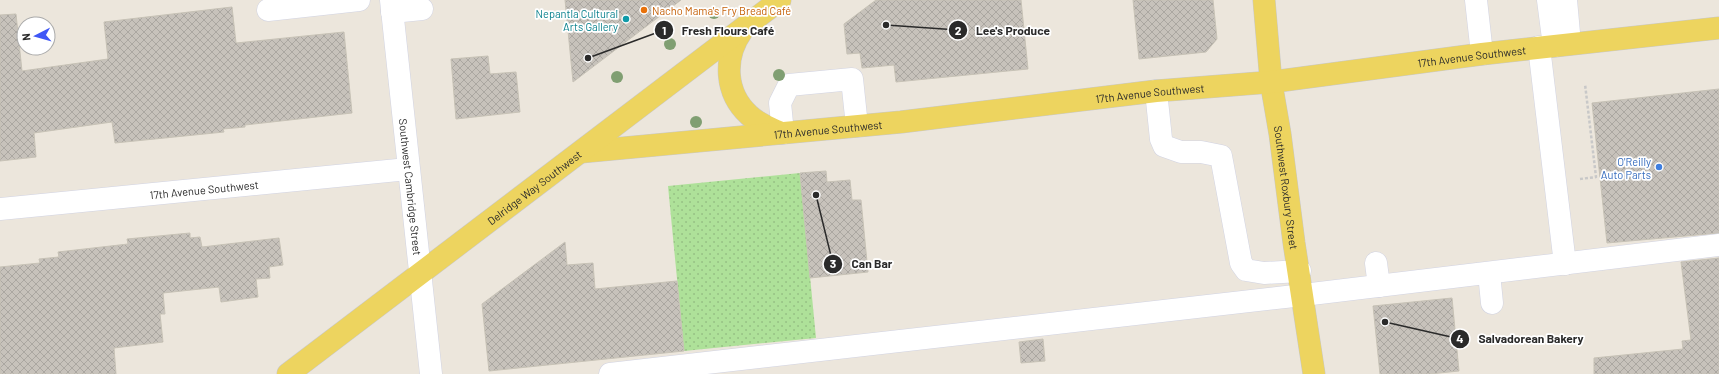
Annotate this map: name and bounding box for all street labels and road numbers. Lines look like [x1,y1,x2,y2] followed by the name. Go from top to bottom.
[1417,43,1527,69] street label: 17th Avenue Southwest
[1095,81,1205,105] street label: 17th Avenue Southwest
[773,117,883,140] street label: 17th Avenue Southwest
[397,118,425,256] street label: Southwest Cambridge Street
[1272,125,1301,250] street label: Southwest Roxbury Street
[484,147,584,227] street label: Delridge Way Southwest
[149,177,259,201] street label: 17th Avenue Southwest

